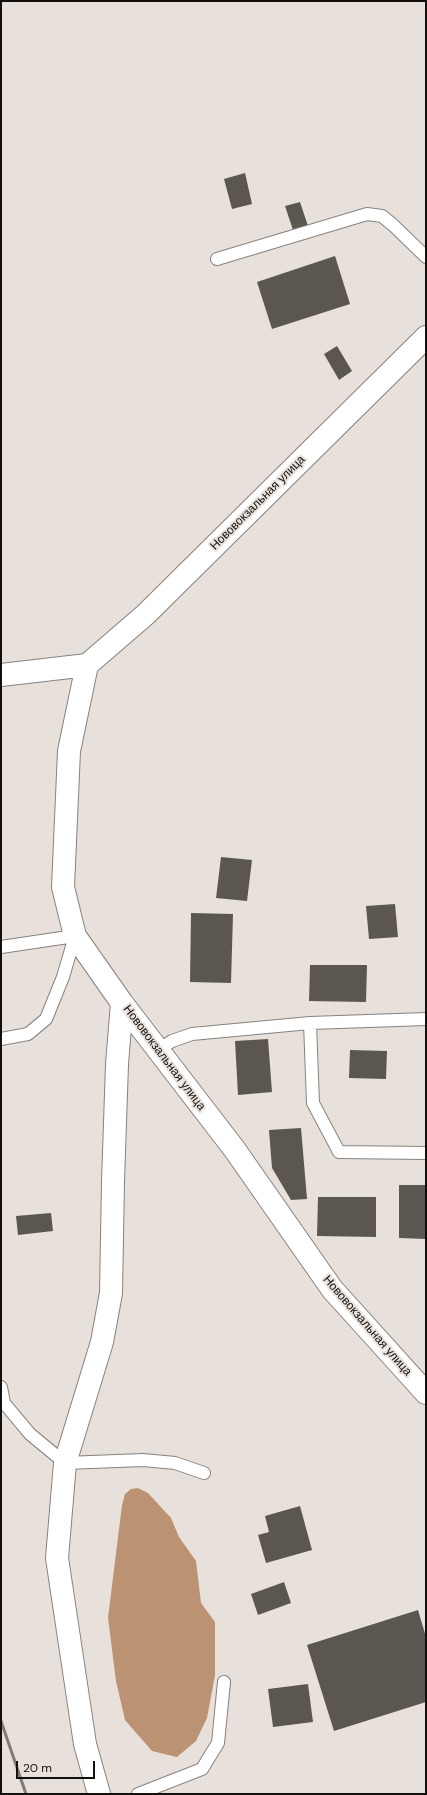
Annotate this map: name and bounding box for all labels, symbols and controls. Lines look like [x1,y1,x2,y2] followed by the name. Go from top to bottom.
[208,453,308,553] street label: Нововокзальная улица
[120,1003,208,1113] street label: Нововокзальная улица
[320,1273,414,1379] street label: Нововокзальная улица
[18,1753,97,1779] scale bar
[23,1760,52,1776] text: 20 m

